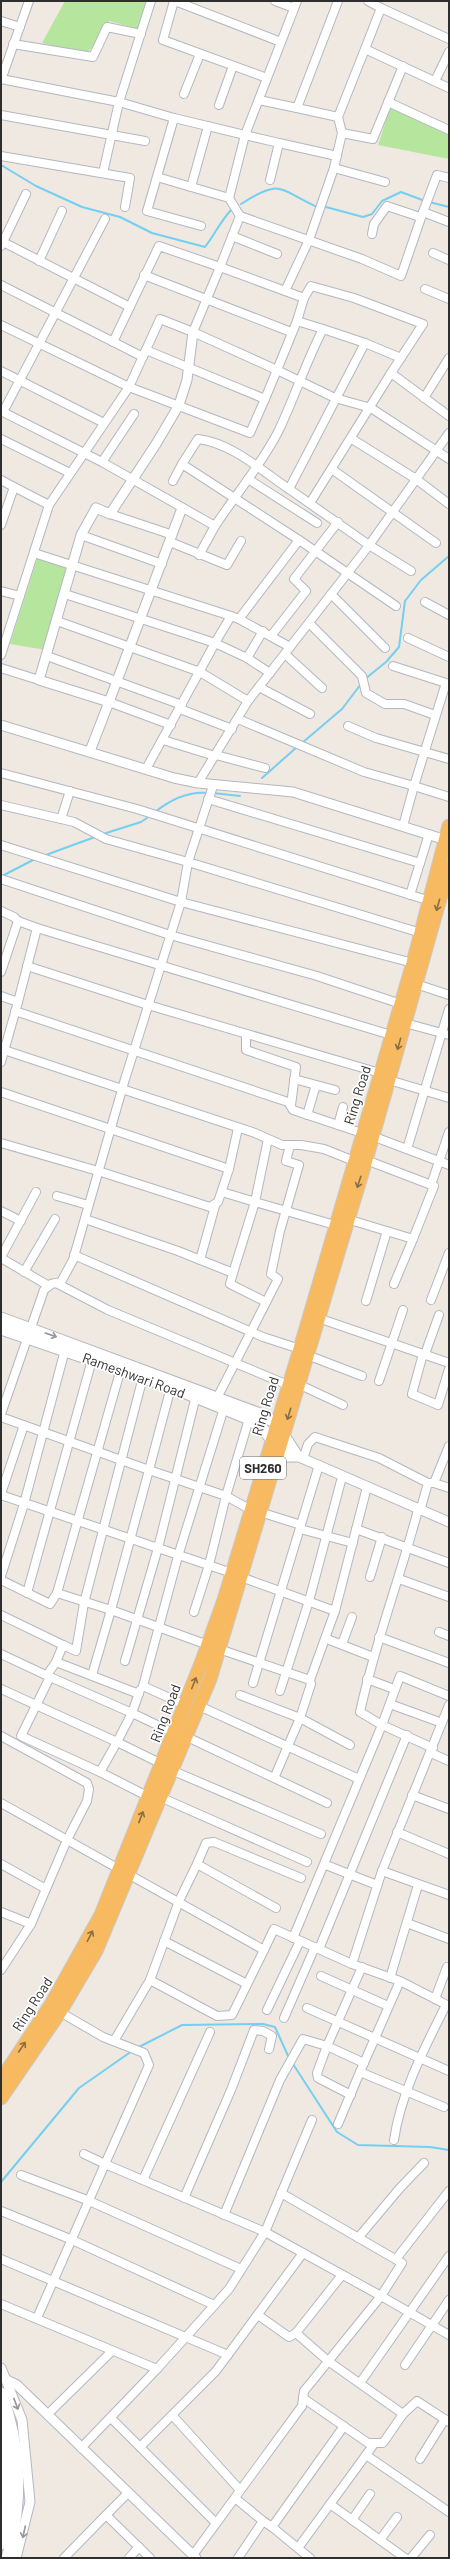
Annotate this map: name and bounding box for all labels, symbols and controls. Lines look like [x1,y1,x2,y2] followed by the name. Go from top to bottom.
[434,898,442,911] one-way arrow
[395,1037,403,1050] one-way arrow
[340,1063,374,1127] street label: Ring Road
[355,1175,362,1188] one-way arrow
[45,1332,58,1339] one-way arrow
[80,1349,188,1401] street label: Rameshwari Road
[248,1374,282,1438] street label: Ring Road
[285,1407,292,1420] one-way arrow
[240,1457,286,1479] road number: SH260
[190,1677,198,1689] one-way arrow
[146,1682,184,1744] street label: Ring Road
[138,1811,146,1823] one-way arrow
[87,1931,94,1943] one-way arrow
[8,1974,56,2034] street label: Ring Road
[19,2041,27,2053] one-way arrow
[12,2398,20,2410] one-way arrow
[20,2525,28,2538] one-way arrow

